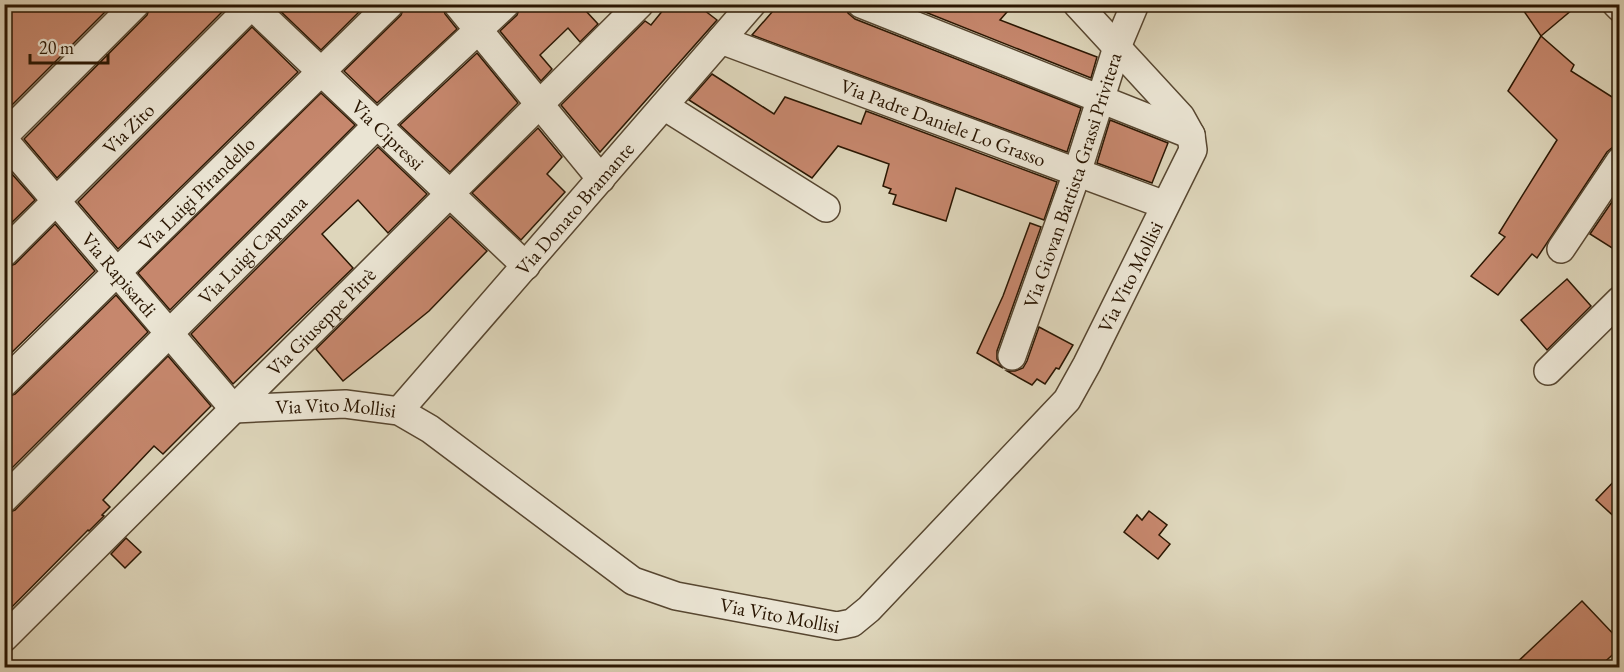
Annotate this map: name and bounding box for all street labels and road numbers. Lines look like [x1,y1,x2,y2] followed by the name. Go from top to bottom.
[1017,49,1127,311] street label: Via Giovan Battista Grassi Privitera
[837,73,1050,173] street label: Via Padre Daniele Lo Grasso
[346,94,430,176] street label: Via Cipressi
[97,97,160,160] street label: Via Zito
[133,131,261,257] street label: Via Luigi Pirandello
[510,136,640,281] street label: Via Donato Bramante
[192,189,313,310] street label: Via Luigi Capuana
[1092,217,1169,337] street label: Via Vito Mollisi
[75,227,163,322] street label: Via Rapisardi
[261,262,381,382] street label: Via Giuseppe Pitrè
[275,391,398,424] street label: Via Vito Mollisi
[718,591,842,639] street label: Via Vito Mollisi

